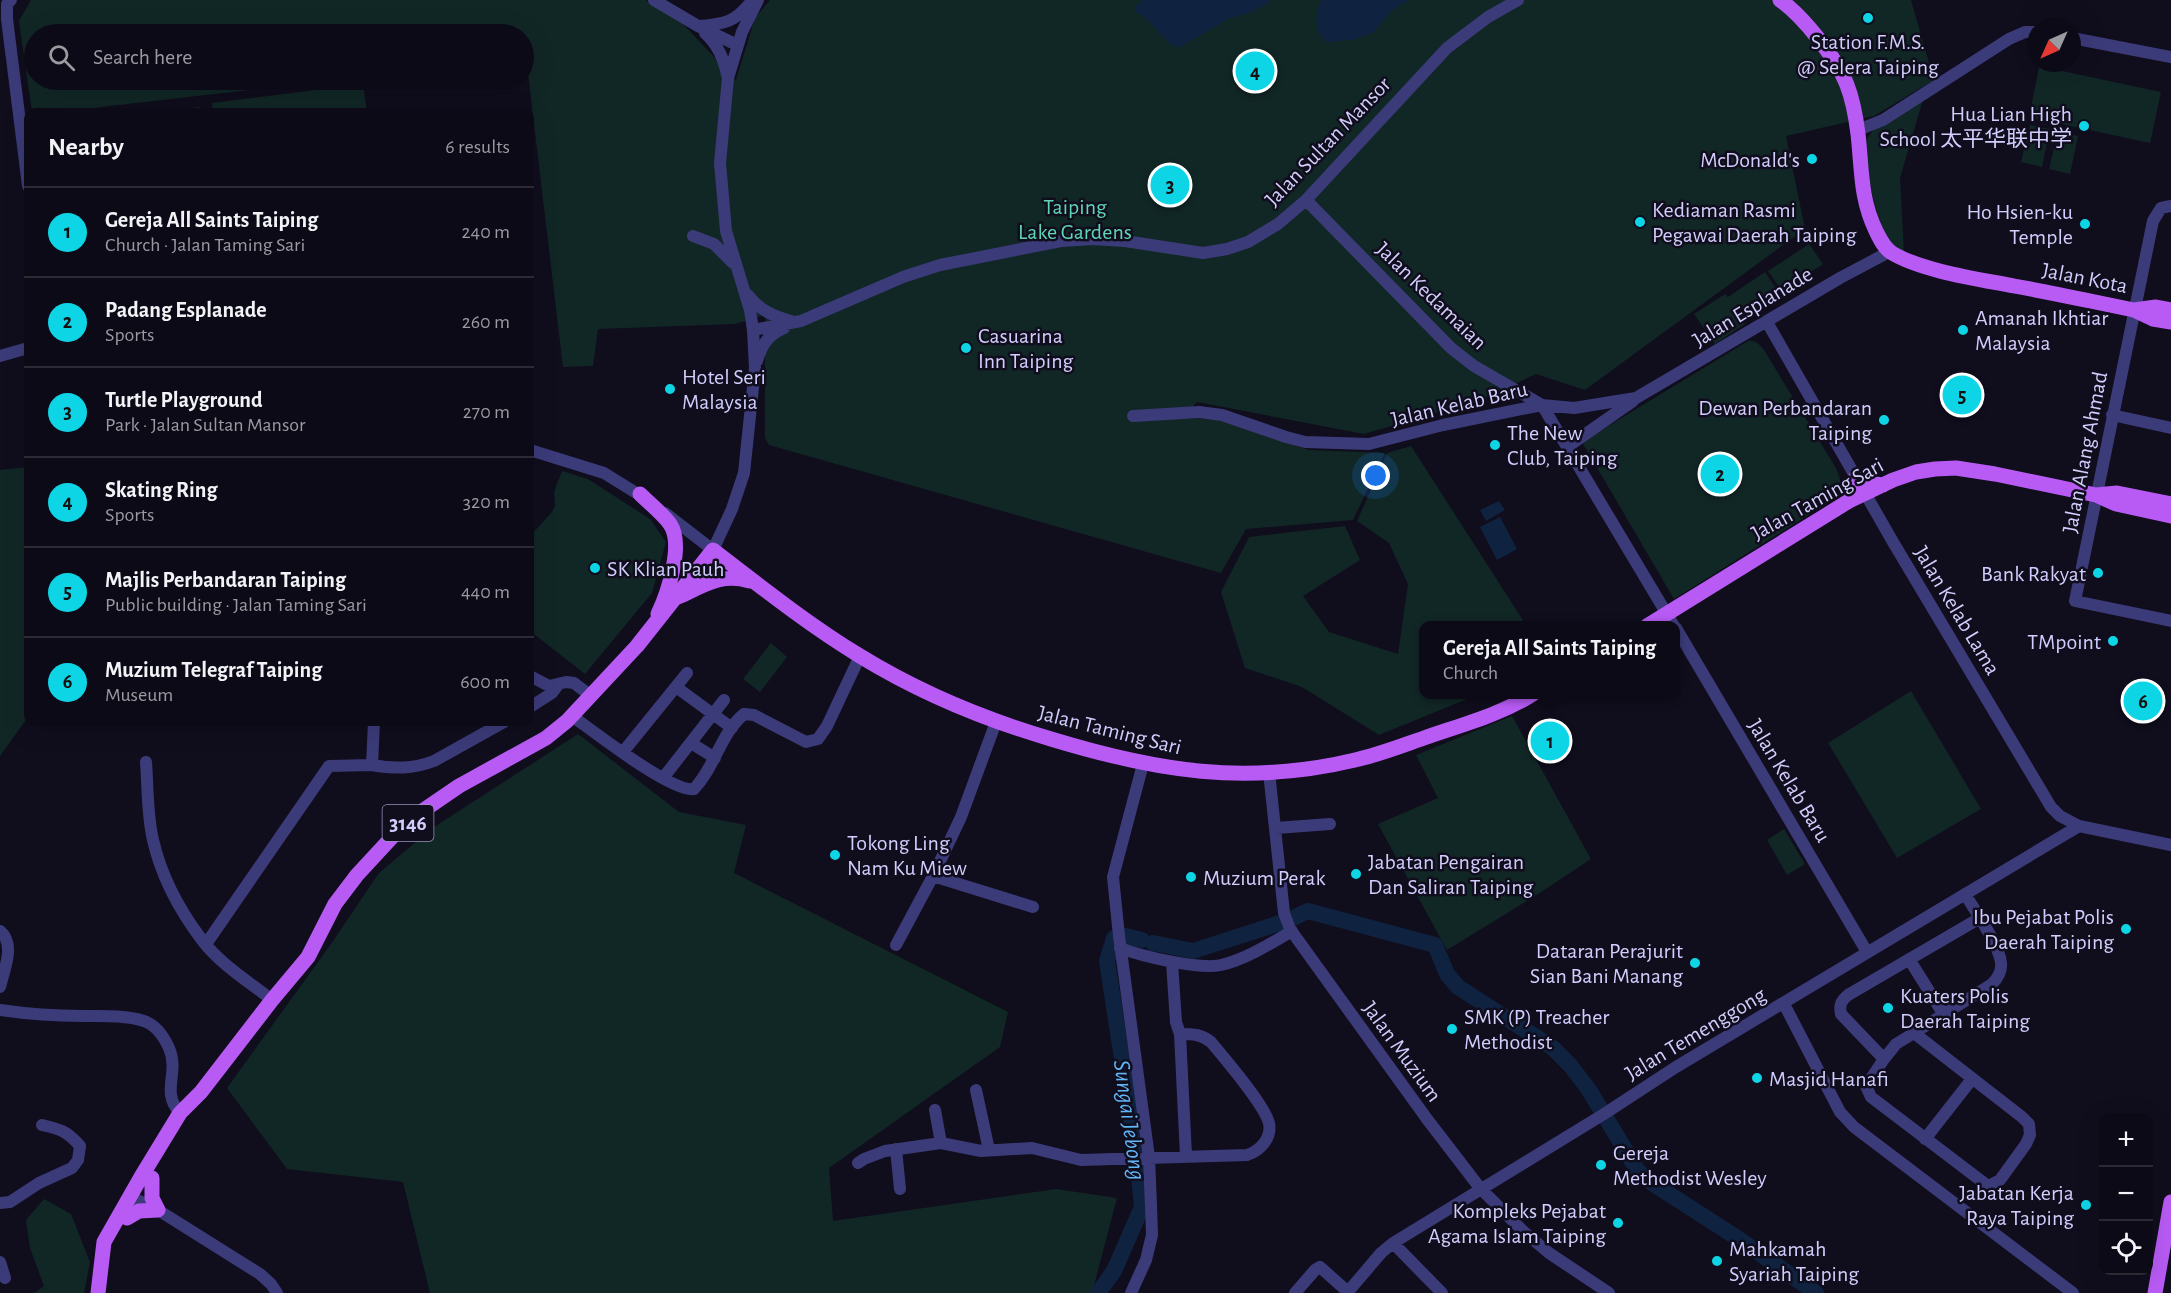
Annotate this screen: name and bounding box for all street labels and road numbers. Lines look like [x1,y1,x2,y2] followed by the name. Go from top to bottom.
[1261,73,1395,211] street label: Jalan Sultan Mansor
[1372,238,1491,354] street label: Jalan Kedamaian
[2040,259,2129,297] street label: Jalan Kota
[1689,263,1816,351] street label: Jalan Esplanade
[2059,370,2111,535] street label: Jalan Alang Ahmad
[1389,378,1530,430] street label: Jalan Kelab Baru
[1748,454,1887,544] street label: Jalan Taming Sari
[1910,542,2004,679] street label: Jalan Kelab Lama
[1036,702,1184,758] street label: Jalan Taming Sari
[1744,715,1834,846] street label: Jalan Kelab Baru
[382,805,434,841] road number: 3146
[1621,983,1770,1084] street label: Jalan Temenggong
[1359,997,1446,1106] street label: Jalan Muzium

